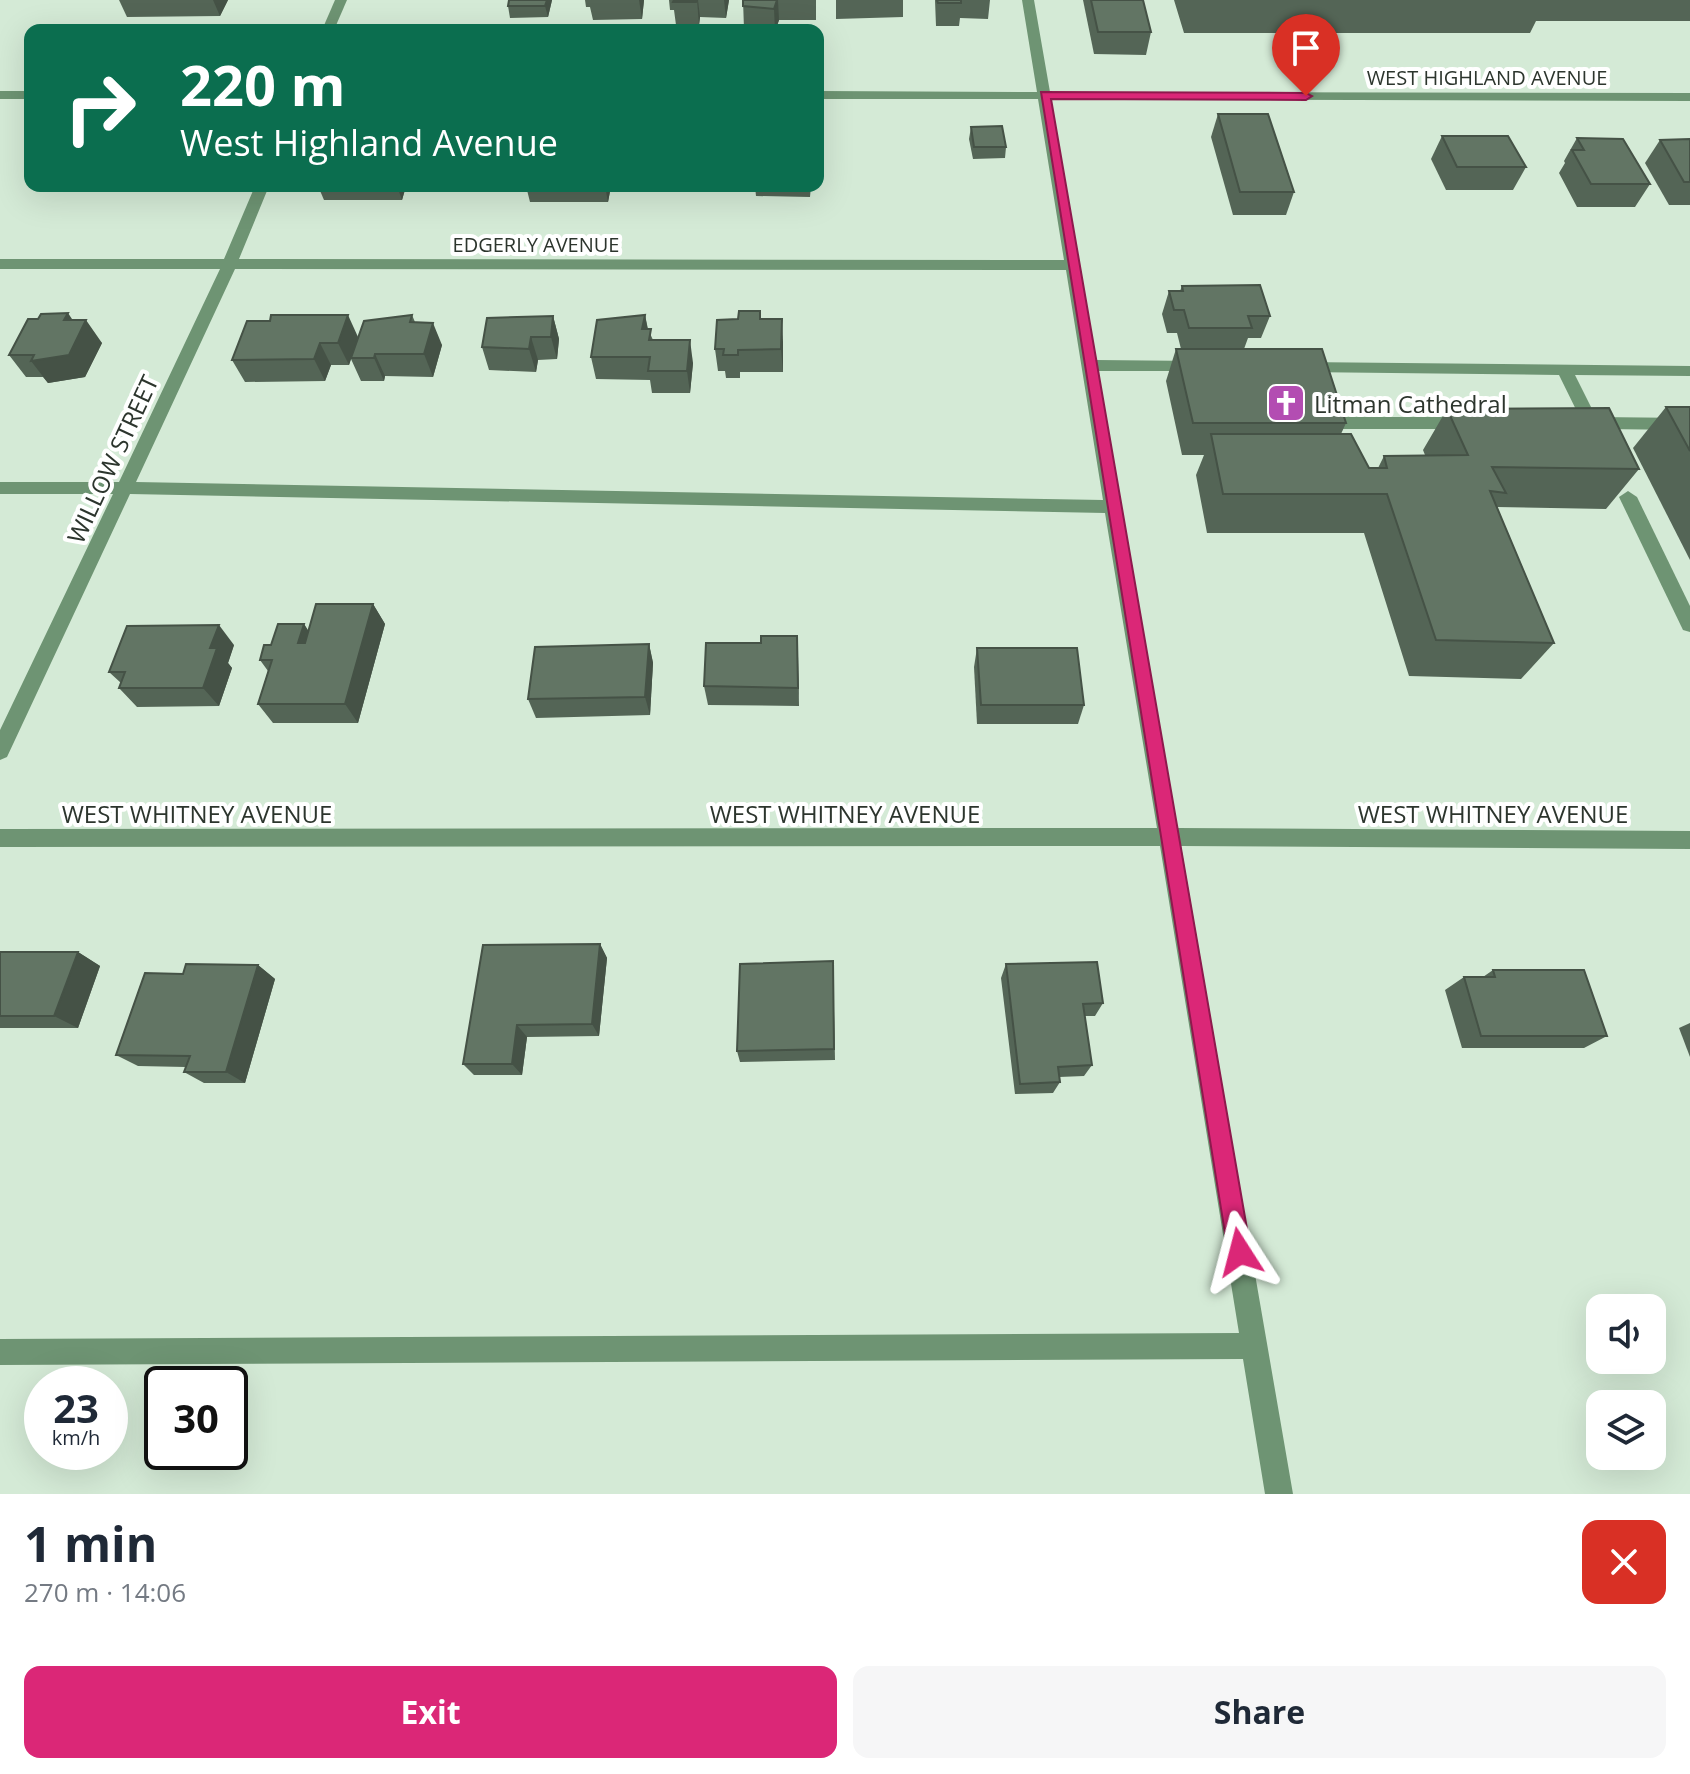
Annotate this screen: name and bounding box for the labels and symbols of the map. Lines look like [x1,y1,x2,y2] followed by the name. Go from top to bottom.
[1272,14.0,1340,96] pin
[1367,64,1607,91] street label: WEST HIGHLAND AVENUE
[453,231,619,258] street label: EDGERLY AVENUE
[59,370,165,548] street label: WILLOW STREET
[1265,382,1307,424] church icon: Litman Cathedral
[1314,387,1507,420] place label: Litman Cathedral
[62,797,332,830] street label: WEST WHITNEY AVENUE
[710,797,980,830] street label: WEST WHITNEY AVENUE
[1358,797,1628,830] street label: WEST WHITNEY AVENUE
[1198,1210,1282,1294] position arrow
[144,1366,248,1470] speed limit sign: 30

